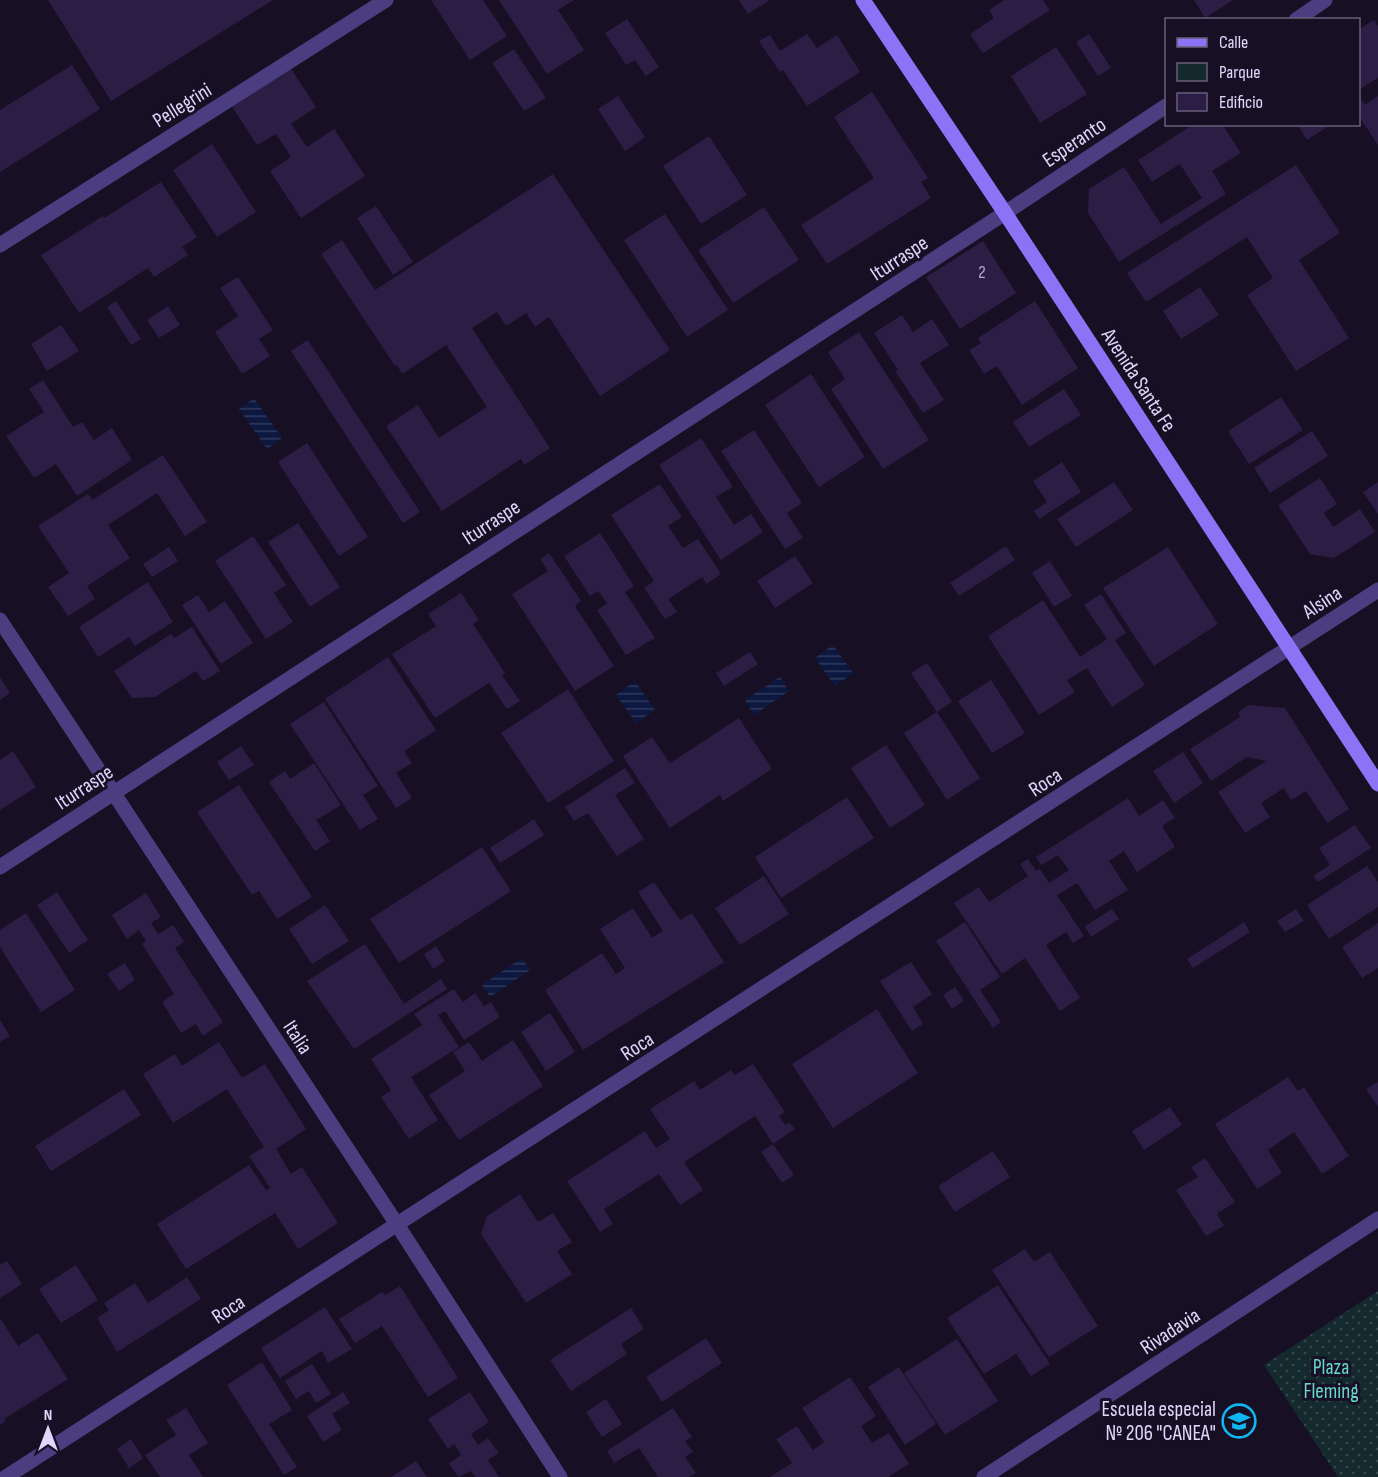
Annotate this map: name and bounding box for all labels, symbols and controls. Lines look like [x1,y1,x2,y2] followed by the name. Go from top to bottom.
[1165,18,1360,126] legend
[1219,32,1248,53] text: Calle
[1219,62,1260,83] text: Parque
[148,78,216,133] street label: Pellegrini
[1219,92,1263,113] text: Edificio
[1038,112,1111,173] street label: Esperanto
[866,231,933,286] street label: Iturraspe
[978,262,986,283] house number: 2
[1095,323,1181,437] street label: Avenida Santa Fe
[458,495,525,550] street label: Iturraspe
[1297,581,1347,625] street label: Alsina
[51,760,118,815] street label: Iturraspe
[1024,763,1067,802] street label: Roca
[278,1016,318,1059] street label: Italia
[616,1027,659,1066] street label: Roca
[207,1290,250,1329] street label: Roca
[1136,1303,1205,1360] street label: Rivadavia
[1303,1355,1359,1404] park label: Plaza Fleming
[1101,1397,1216,1446] place label: Escuela especial Nº 206 "CANEA"
[18,1399,78,1459] north arrow
[1221,1403,1257,1439] school or university icon: Escuela especial Nº 206 "CANEA"
[44,1406,52,1425] text: N

